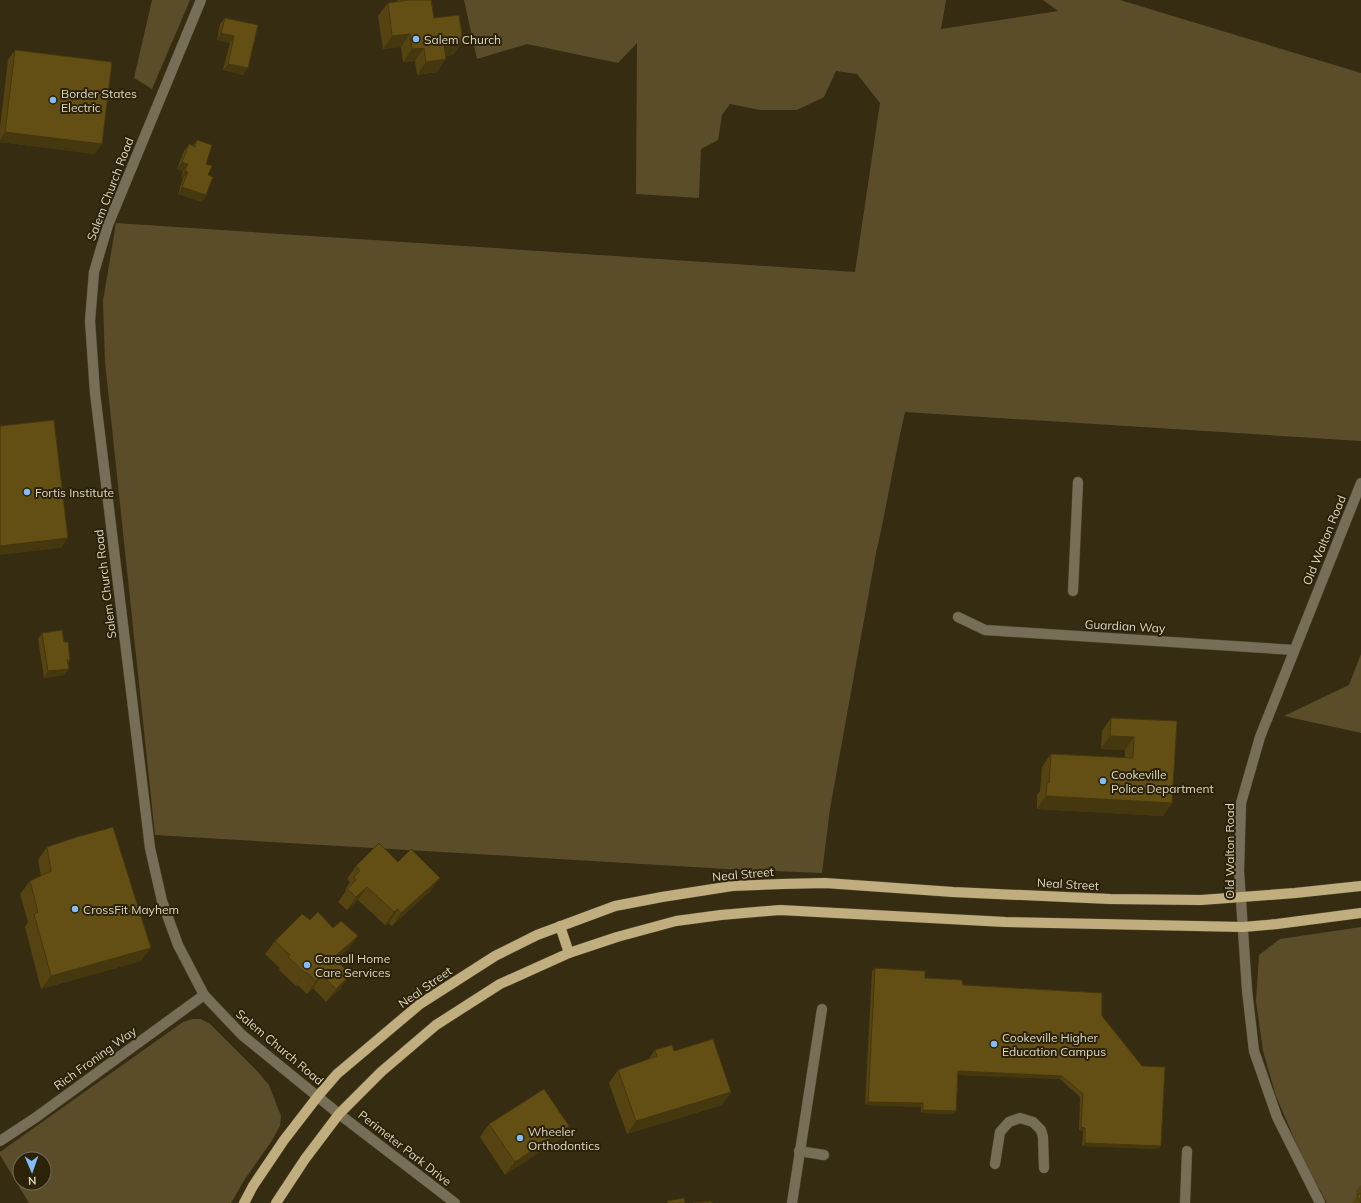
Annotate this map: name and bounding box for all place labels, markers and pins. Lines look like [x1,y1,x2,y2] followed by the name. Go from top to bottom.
[424,32,501,47] place label: Salem Church
[411,34,421,44] marker: Salem Church
[61,86,137,115] place label: Border States Electric
[48,95,58,105] marker: Border States Electric
[35,485,114,500] place label: Fortis Institute
[22,487,32,497] marker: Fortis Institute
[1111,767,1214,796] place label: Cookeville Police Department
[1098,776,1108,786] marker: Cookeville Police Department
[83,902,179,917] place label: CrossFit Mayhem
[70,904,80,914] marker: CrossFit Mayhem
[315,951,390,980] place label: Careall Home Care Services
[302,960,312,970] marker: Careall Home Care Services
[1002,1030,1106,1059] place label: Cookeville Higher Education Campus
[989,1039,999,1049] marker: Cookeville Higher Education Campus
[528,1124,600,1153] place label: Wheeler Orthodontics
[515,1133,525,1143] marker: Wheeler Orthodontics

